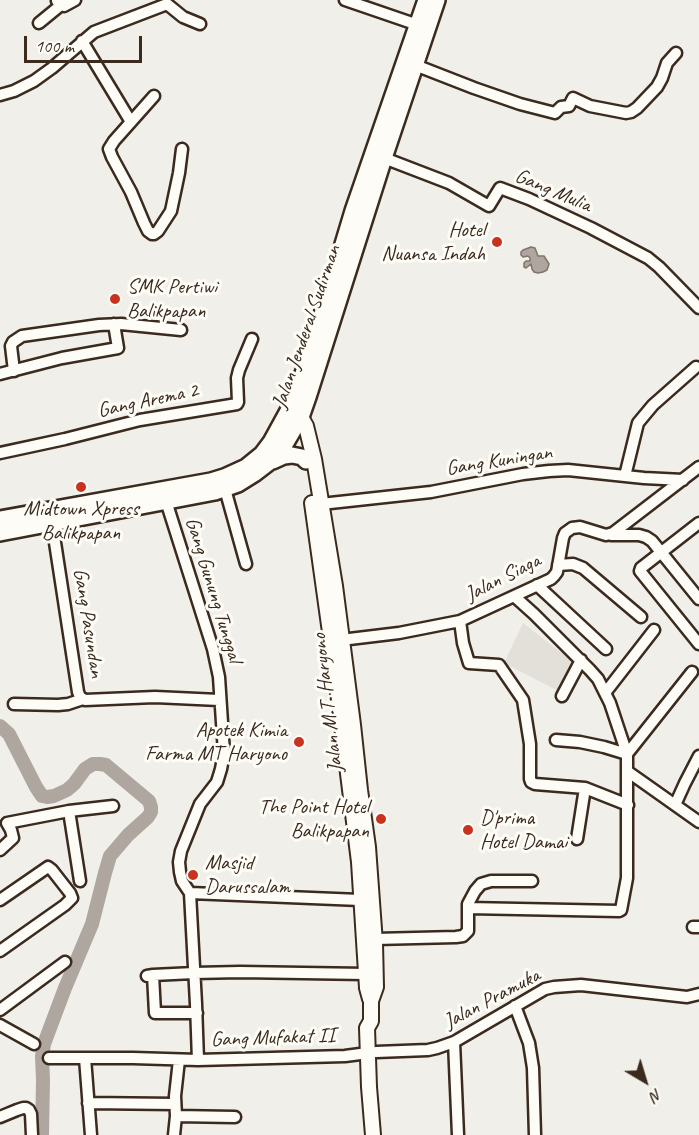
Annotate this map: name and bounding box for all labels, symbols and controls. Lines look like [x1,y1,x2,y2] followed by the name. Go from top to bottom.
[27,24,146,62] scale bar
[35,35,74,57] text: 100 m
[511,164,595,218] street label: Gang Mulia
[381,217,485,267] place label: Hotel Nuansa Indah
[490,235,504,249] marker: Hotel Nuansa Indah
[267,242,347,412] street label: Jalan Jenderal Sudirman
[127,274,217,324] place label: SMK Pertiwi Balikpapan
[108,292,122,306] marker: SMK Pertiwi Balikpapan
[96,378,200,424] street label: Gang Arema 2
[444,440,554,482] street label: Gang Kuningan
[74,480,88,494] marker: Midtown Xpress Balikpapan
[23,496,139,546] place label: Midtown Xpress Balikpapan
[179,514,247,666] street label: Gang Gunung Tunggal
[461,548,545,608] street label: Jalan Siaga
[67,567,109,679] street label: Gang Pasundan
[307,632,349,774] street label: Jalan M.T. Haryono
[145,717,287,767] place label: Apotek Kimia Farma MT Haryono
[292,735,306,749] marker: Apotek Kimia Farma MT Haryono
[259,794,369,844] place label: The Point Hotel Balikpapan
[480,805,567,855] place label: D'prima Hotel Damai
[374,812,388,826] marker: The Point Hotel Balikpapan
[461,823,475,837] marker: D'prima Hotel Damai
[205,850,290,900] place label: Masjid Darussalam
[186,868,200,882] marker: Masjid Darussalam
[440,963,544,1035] street label: Jalan Pramuka
[210,1023,336,1053] street label: Gang Mufakat II
[615,1051,675,1111] north arrow
[646,1084,666,1106] text: N

